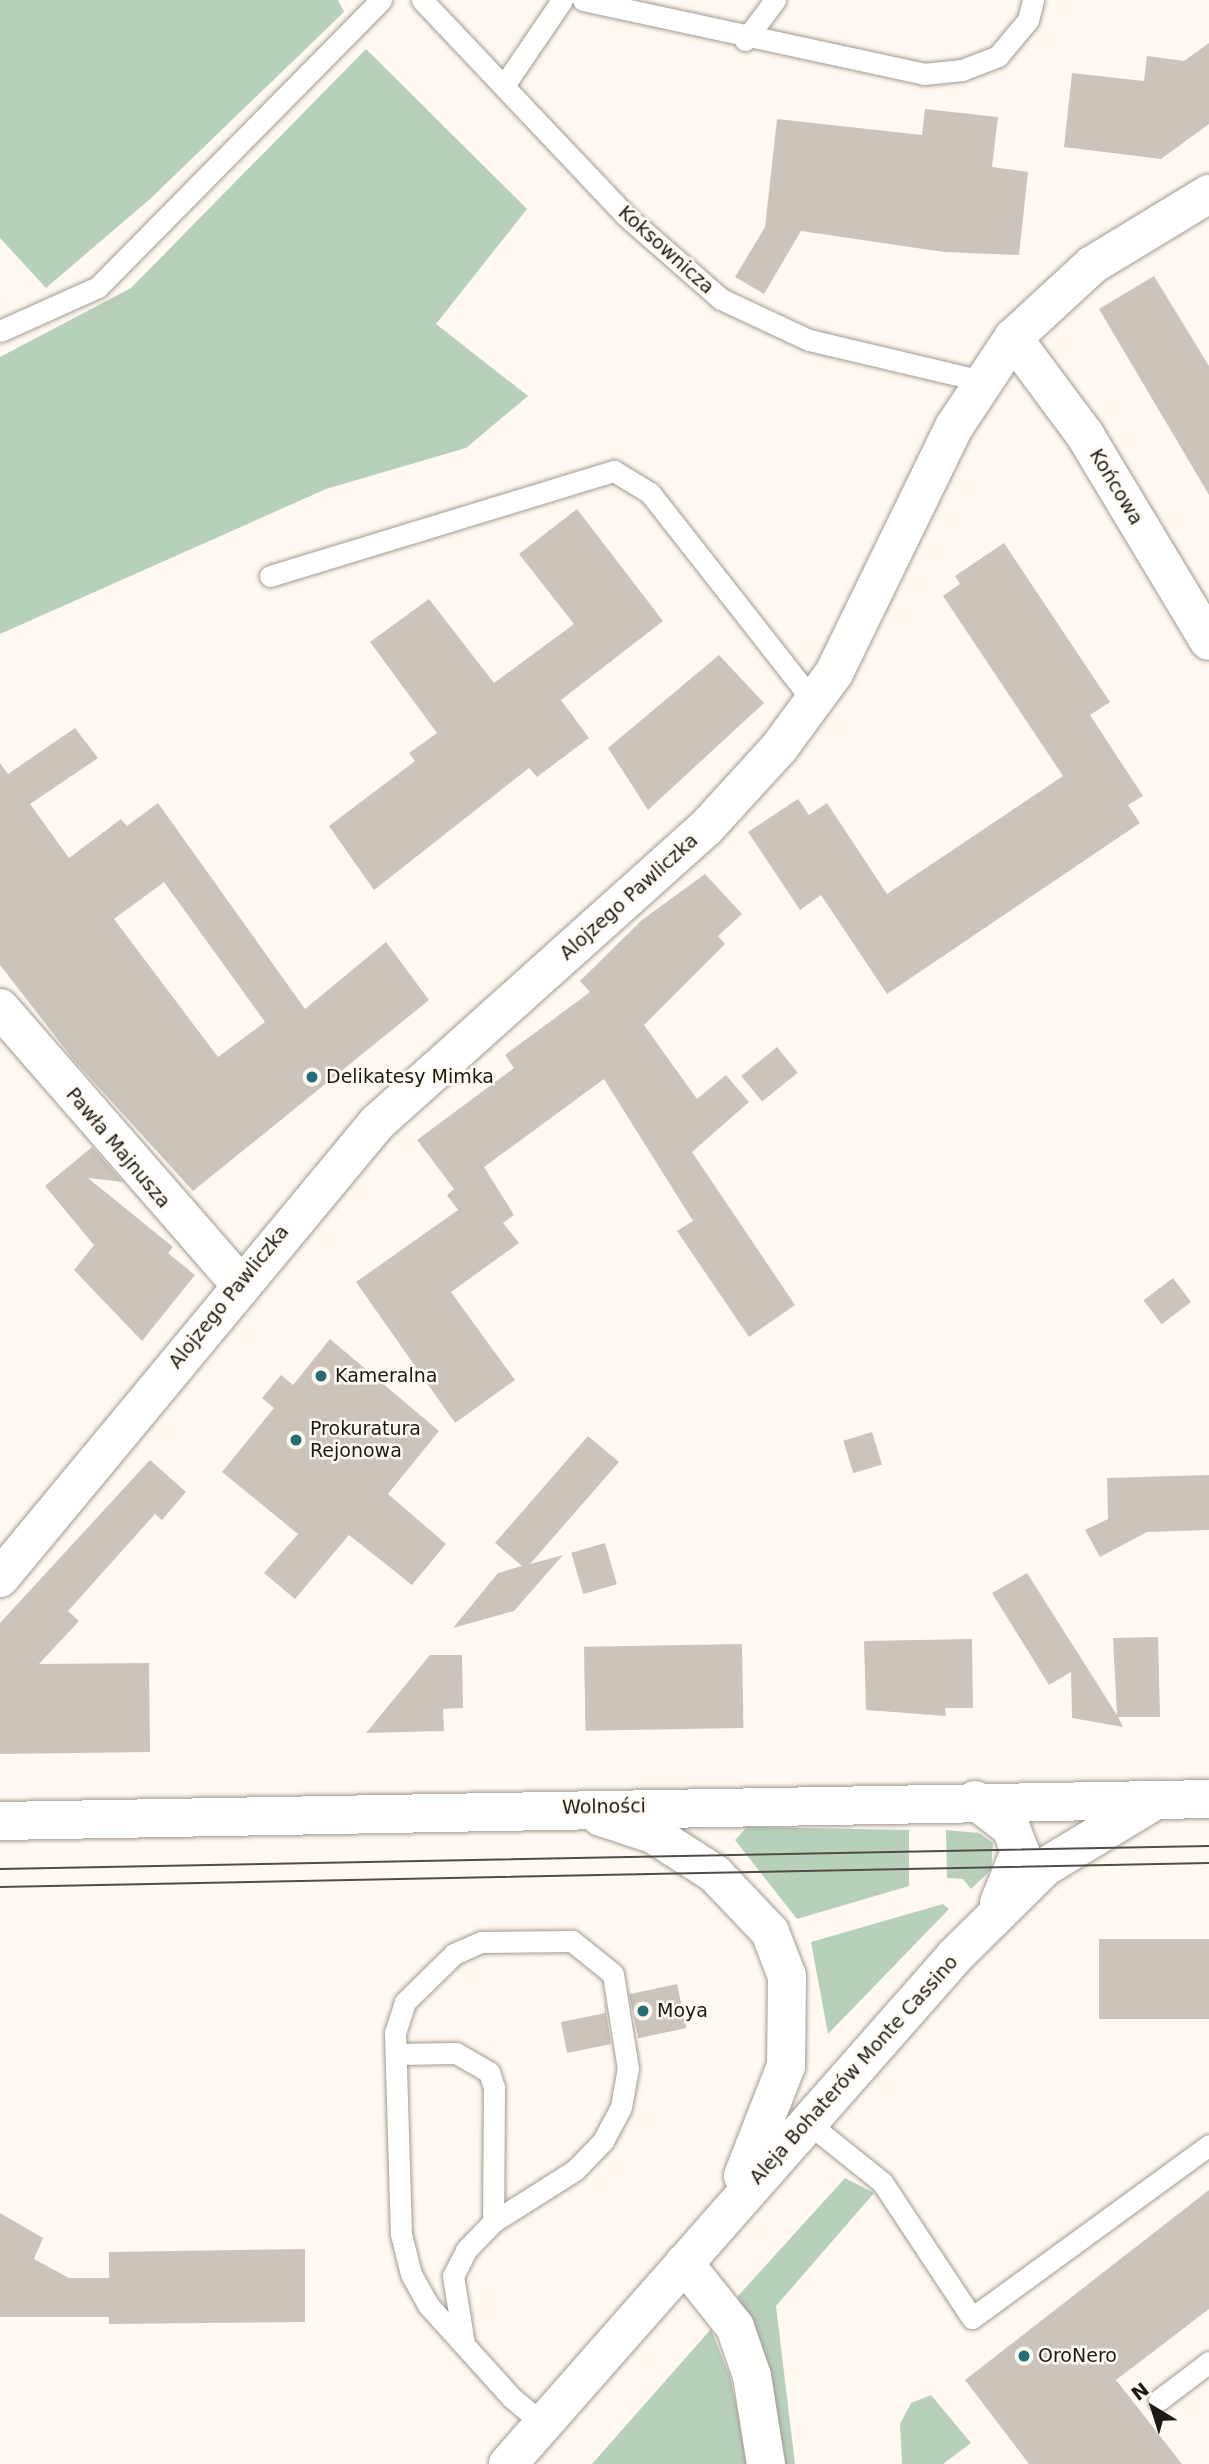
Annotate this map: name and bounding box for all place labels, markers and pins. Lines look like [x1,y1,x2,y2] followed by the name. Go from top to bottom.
[326,1066,494,1088] place label: Delikatesy Mimka
[304,1069,320,1085] marker: Delikatesy Mimka
[335,1365,437,1387] place label: Kameralna
[313,1368,329,1384] marker: Kameralna
[310,1418,421,1462] place label: Prokuratura Rejonowa
[288,1432,304,1448] marker: Prokuratura Rejonowa
[657,2000,708,2022] place label: Moya
[635,2003,651,2019] marker: Moya
[1038,2345,1117,2367] place label: OroNero
[1016,2348,1032,2364] marker: OroNero

